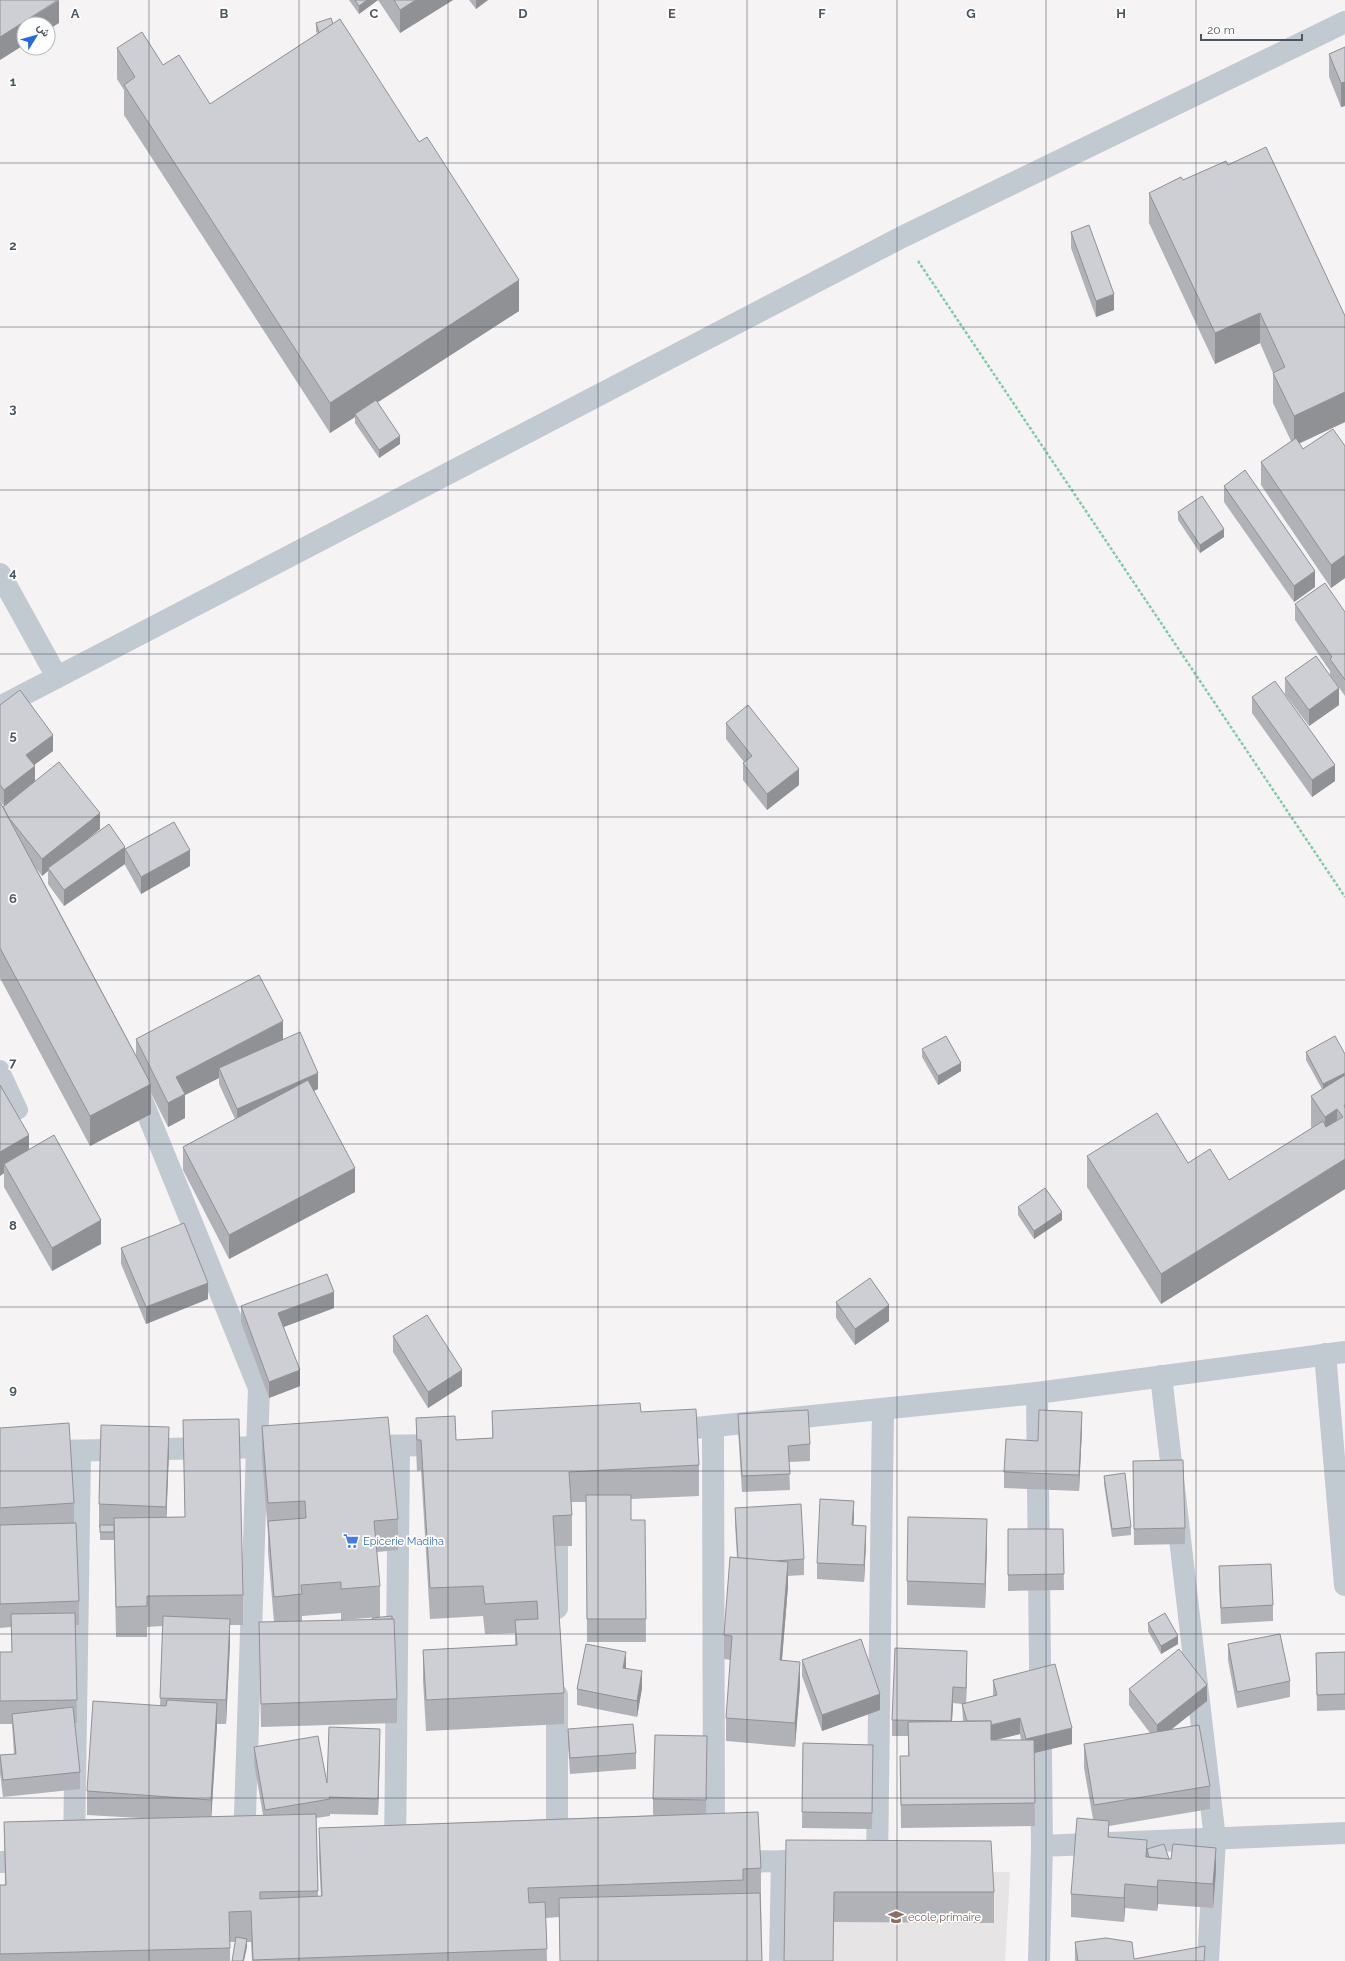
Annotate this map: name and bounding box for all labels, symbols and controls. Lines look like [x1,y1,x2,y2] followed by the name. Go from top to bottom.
[71,6,80,21] text: A
[220,6,229,21] text: B
[370,6,379,21] text: C
[518,6,528,21] text: D
[668,6,676,21] text: E
[818,6,826,21] text: F
[966,6,976,21] text: G
[1116,6,1126,21] text: H
[16,16,56,56] north arrow
[1201,16,1302,42] scale bar
[34,21,53,39] text: ش
[1207,23,1235,37] text: 20 m
[10,74,17,89] text: 1
[9,238,17,253] text: 2
[9,401,17,416] text: 3
[9,565,17,580] text: 4
[9,728,17,743] text: 5
[9,891,17,906] text: 6
[9,1055,17,1070] text: 7
[9,1218,17,1233] text: 8
[9,1382,17,1397] text: 9
[342,1532,360,1550] supermarket icon: Epicerie Madiha
[363,1535,444,1548] place label: Epicerie Madiha
[887,1908,905,1926] school or university icon: ecole primaire
[908,1911,981,1924] place label: ecole primaire

